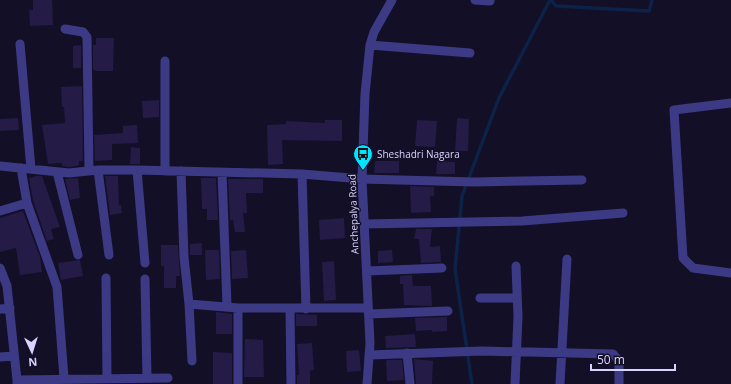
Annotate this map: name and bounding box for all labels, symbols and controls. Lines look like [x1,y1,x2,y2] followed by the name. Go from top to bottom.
[352,143,374,171] bus stop icon: Sheshadri Nagara
[377,147,460,161] place label: Sheshadri Nagara
[345,174,361,254] street label: Anchepalya Road
[12,332,52,372] north arrow
[591,346,675,372] scale bar
[597,351,625,368] text: 50 m
[28,355,38,370] text: N

